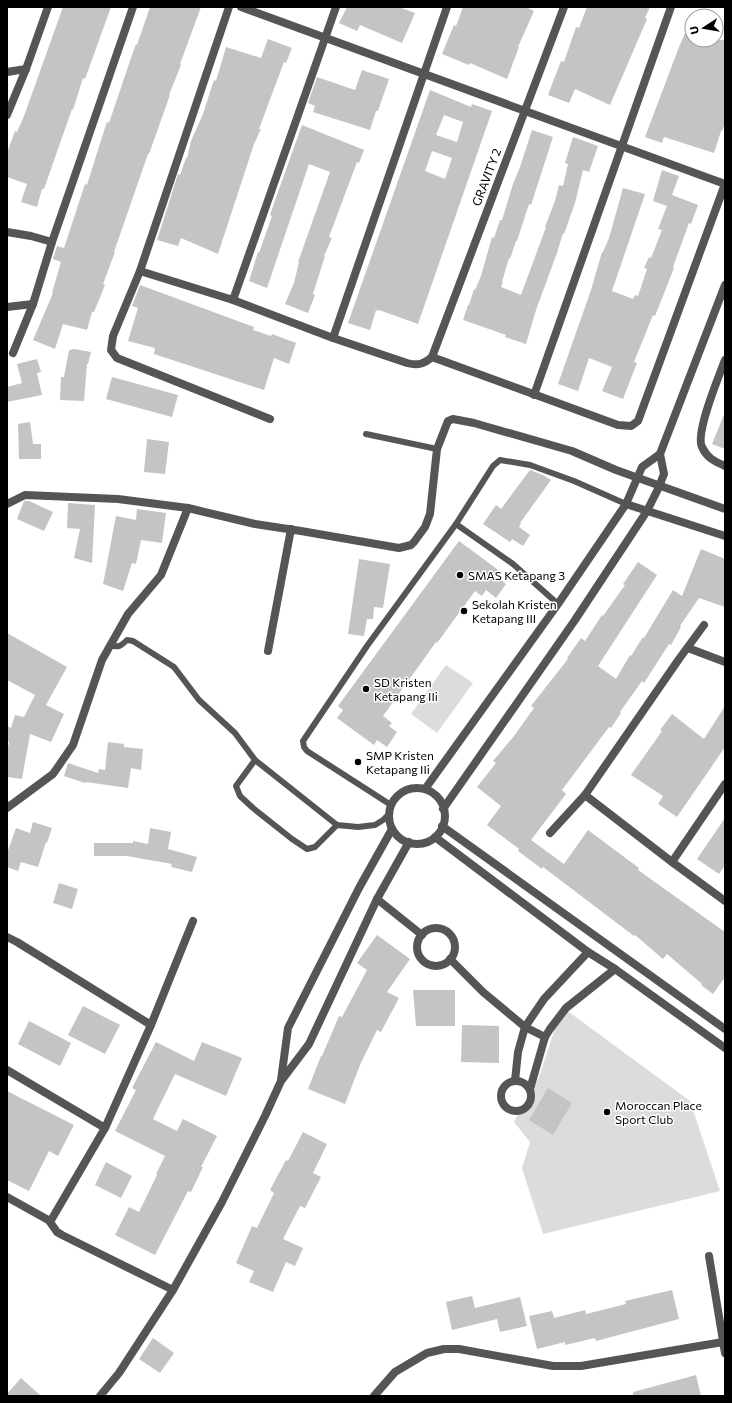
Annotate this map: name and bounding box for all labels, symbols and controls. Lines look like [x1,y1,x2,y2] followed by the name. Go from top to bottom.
[684,8,724,48] north arrow
[687,25,701,35] text: U
[469,146,503,208] street label: GRAVITY 2
[468,568,565,582] place label: SMAS Ketapang 3
[455,570,465,580] marker: SMAS Ketapang 3
[472,597,557,625] place label: Sekolah Kristen Ketapang III
[459,606,469,616] marker: Sekolah Kristen Ketapang III
[374,675,438,703] place label: SD Kristen Ketapang IIi
[361,684,371,694] marker: SD Kristen Ketapang IIi
[366,748,434,776] place label: SMP Kristen Ketapang IIi
[353,757,363,767] marker: SMP Kristen Ketapang IIi
[615,1098,702,1126] place label: Moroccan Place Sport Club
[602,1107,612,1117] marker: Moroccan Place Sport Club

